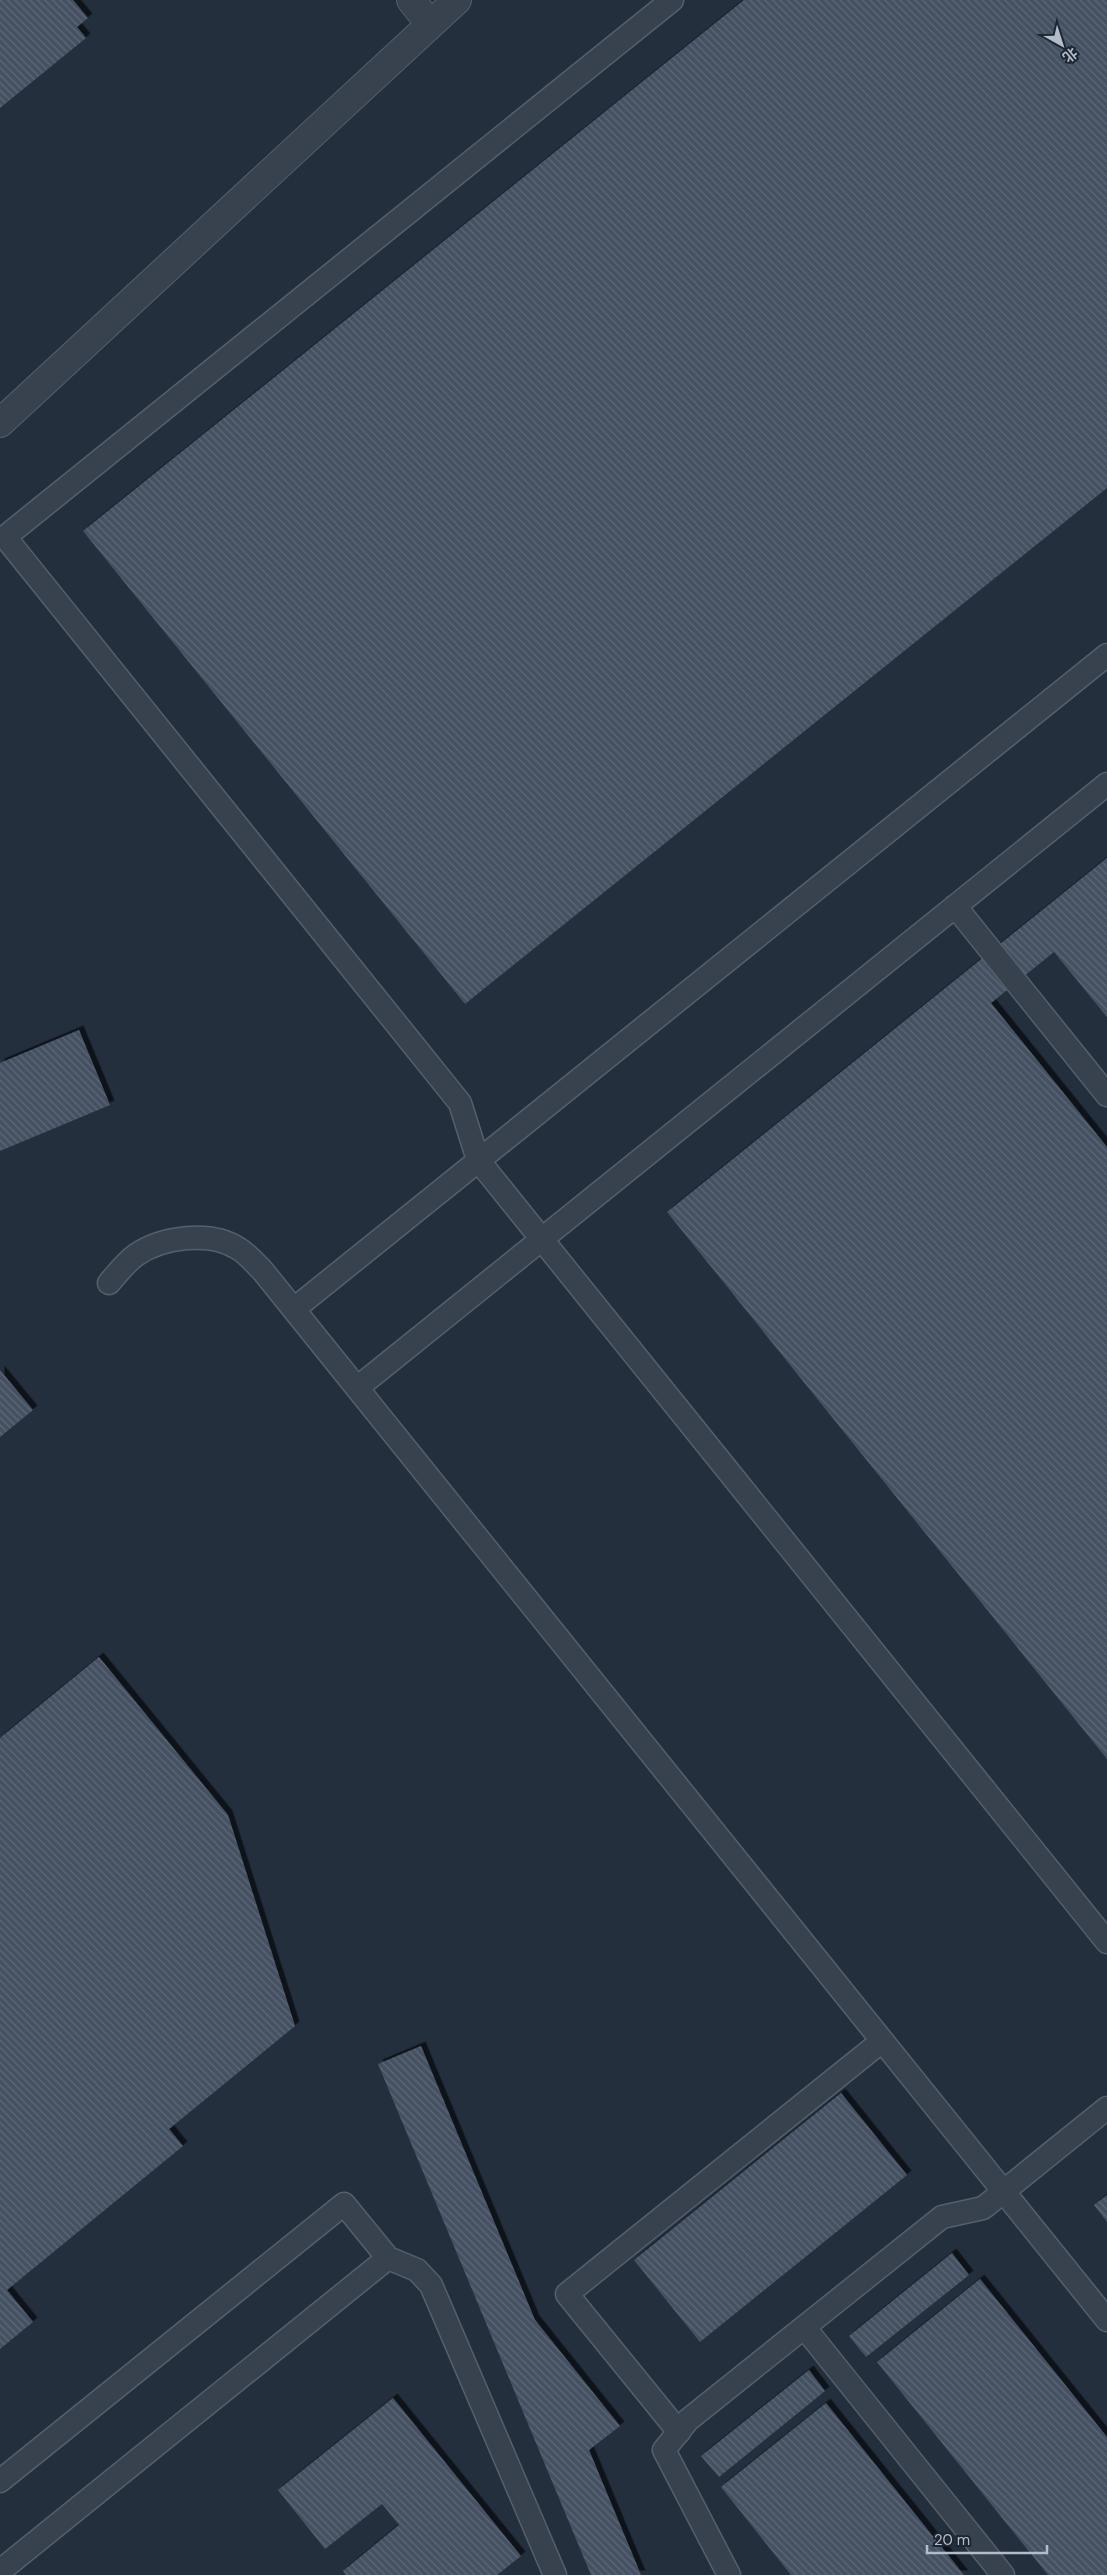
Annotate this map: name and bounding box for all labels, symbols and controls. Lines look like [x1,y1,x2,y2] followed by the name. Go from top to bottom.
[1037,20,1087,70] north arrow
[1059,44,1081,67] text: 北
[927,2522,1047,2554] scale bar
[934,2530,970,2550] text: 20 m

